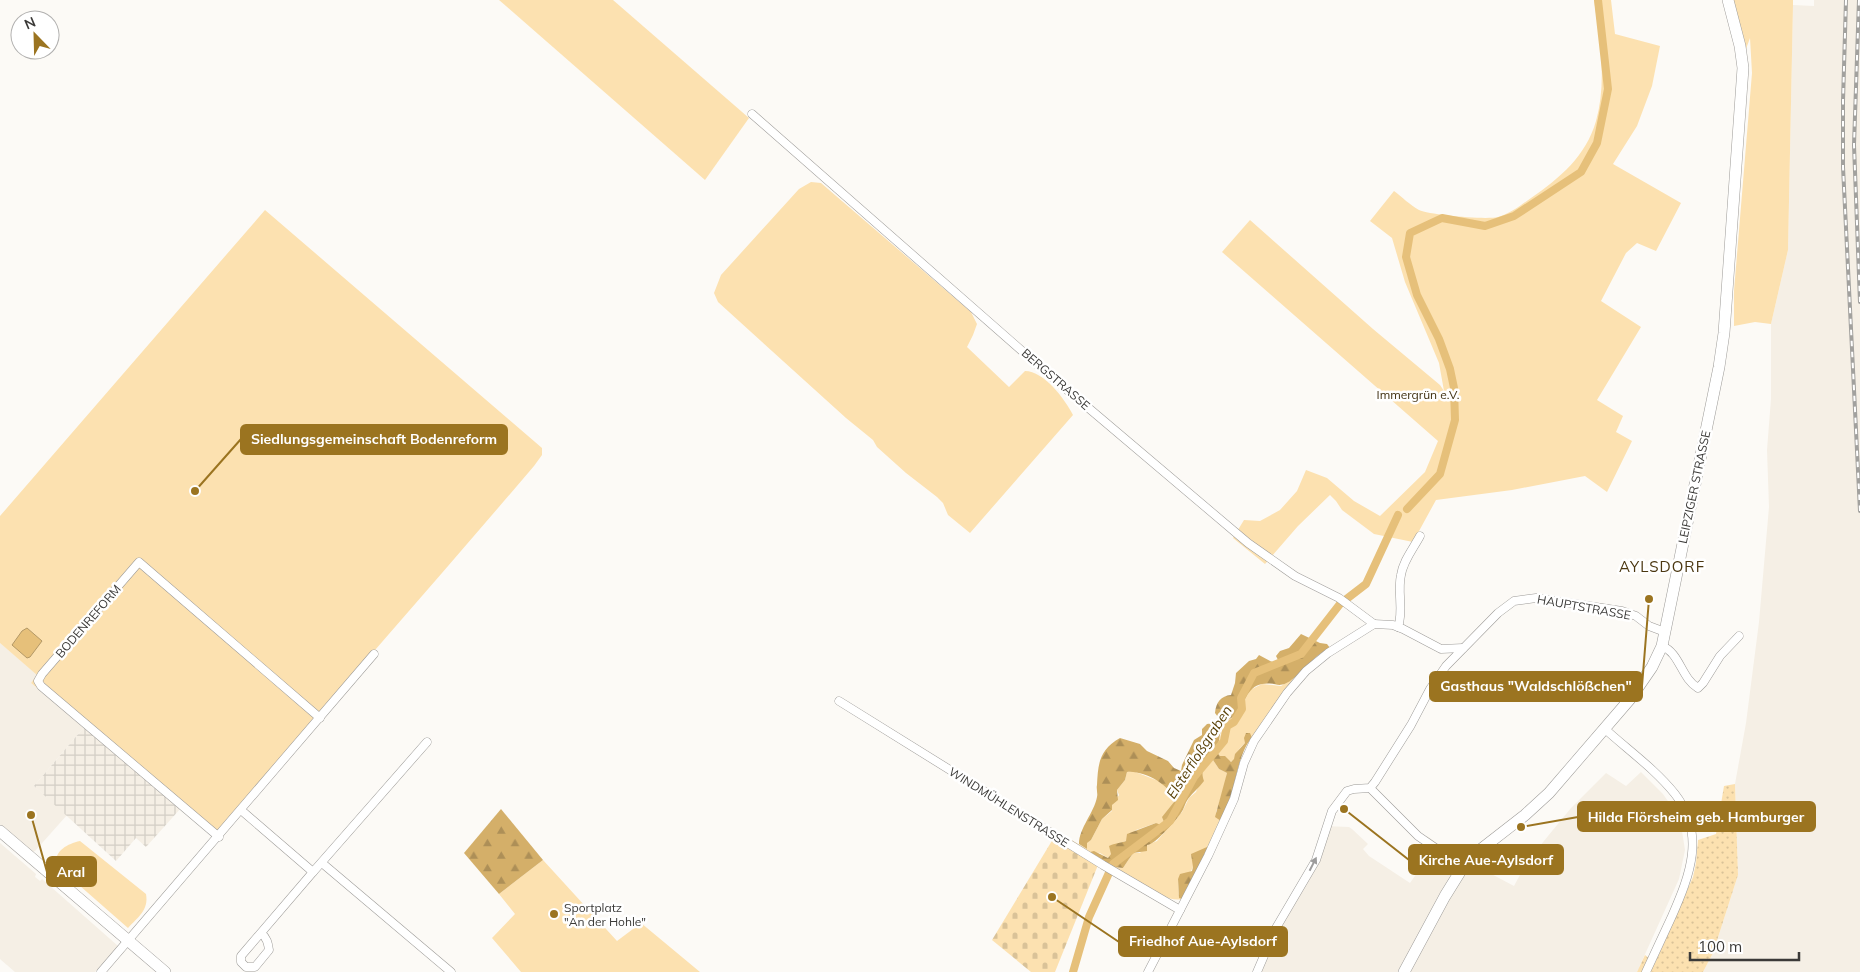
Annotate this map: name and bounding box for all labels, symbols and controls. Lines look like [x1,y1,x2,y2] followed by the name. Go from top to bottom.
[10,10,60,60] north arrow
[22,13,38,33] text: N
[1019,345,1093,413] street label: BERGSTRASSE
[1377,387,1459,402] park label: Immergrün e.V.
[241,425,507,454] callout: Siedlungsgemeinschaft Bodenreform
[1675,429,1713,545] street label: LEIPZIGER STRASSE
[251,430,497,448] text: Siedlungsgemeinschaft Bodenreform
[1619,557,1705,576] district label: AYLSDORF
[52,581,124,661] street label: BODENREFORM
[1536,591,1632,623] street label: HAUPTSTRASSE
[1430,672,1642,701] callout: Gasthaus "Waldschlößchen"
[1440,677,1632,695] text: Gasthaus "Waldschlößchen"
[1162,702,1236,802] water label: Elsterfloßgraben
[946,764,1072,850] street label: WINDMÜHLENSTRASSE
[1578,802,1815,831] callout: Hilda Flörsheim geb. Hamburger
[1588,808,1805,826] text: Hilda Flörsheim geb. Hamburger
[1409,845,1563,874] callout: Kirche Aue-Aylsdorf
[1419,851,1554,869] text: Kirche Aue-Aylsdorf
[47,857,96,886] callout: Aral
[1309,857,1317,872] one-way arrow
[57,863,85,881] text: Aral
[564,900,646,929] place label: Sportplatz "An der Hohle"
[548,908,560,920] marker: Sportplatz "An der Hohle"
[1119,927,1287,956] callout: Friedhof Aue-Aylsdorf
[1690,930,1799,962] scale bar
[1129,932,1278,950] text: Friedhof Aue-Aylsdorf
[1698,937,1742,956] text: 100 m

